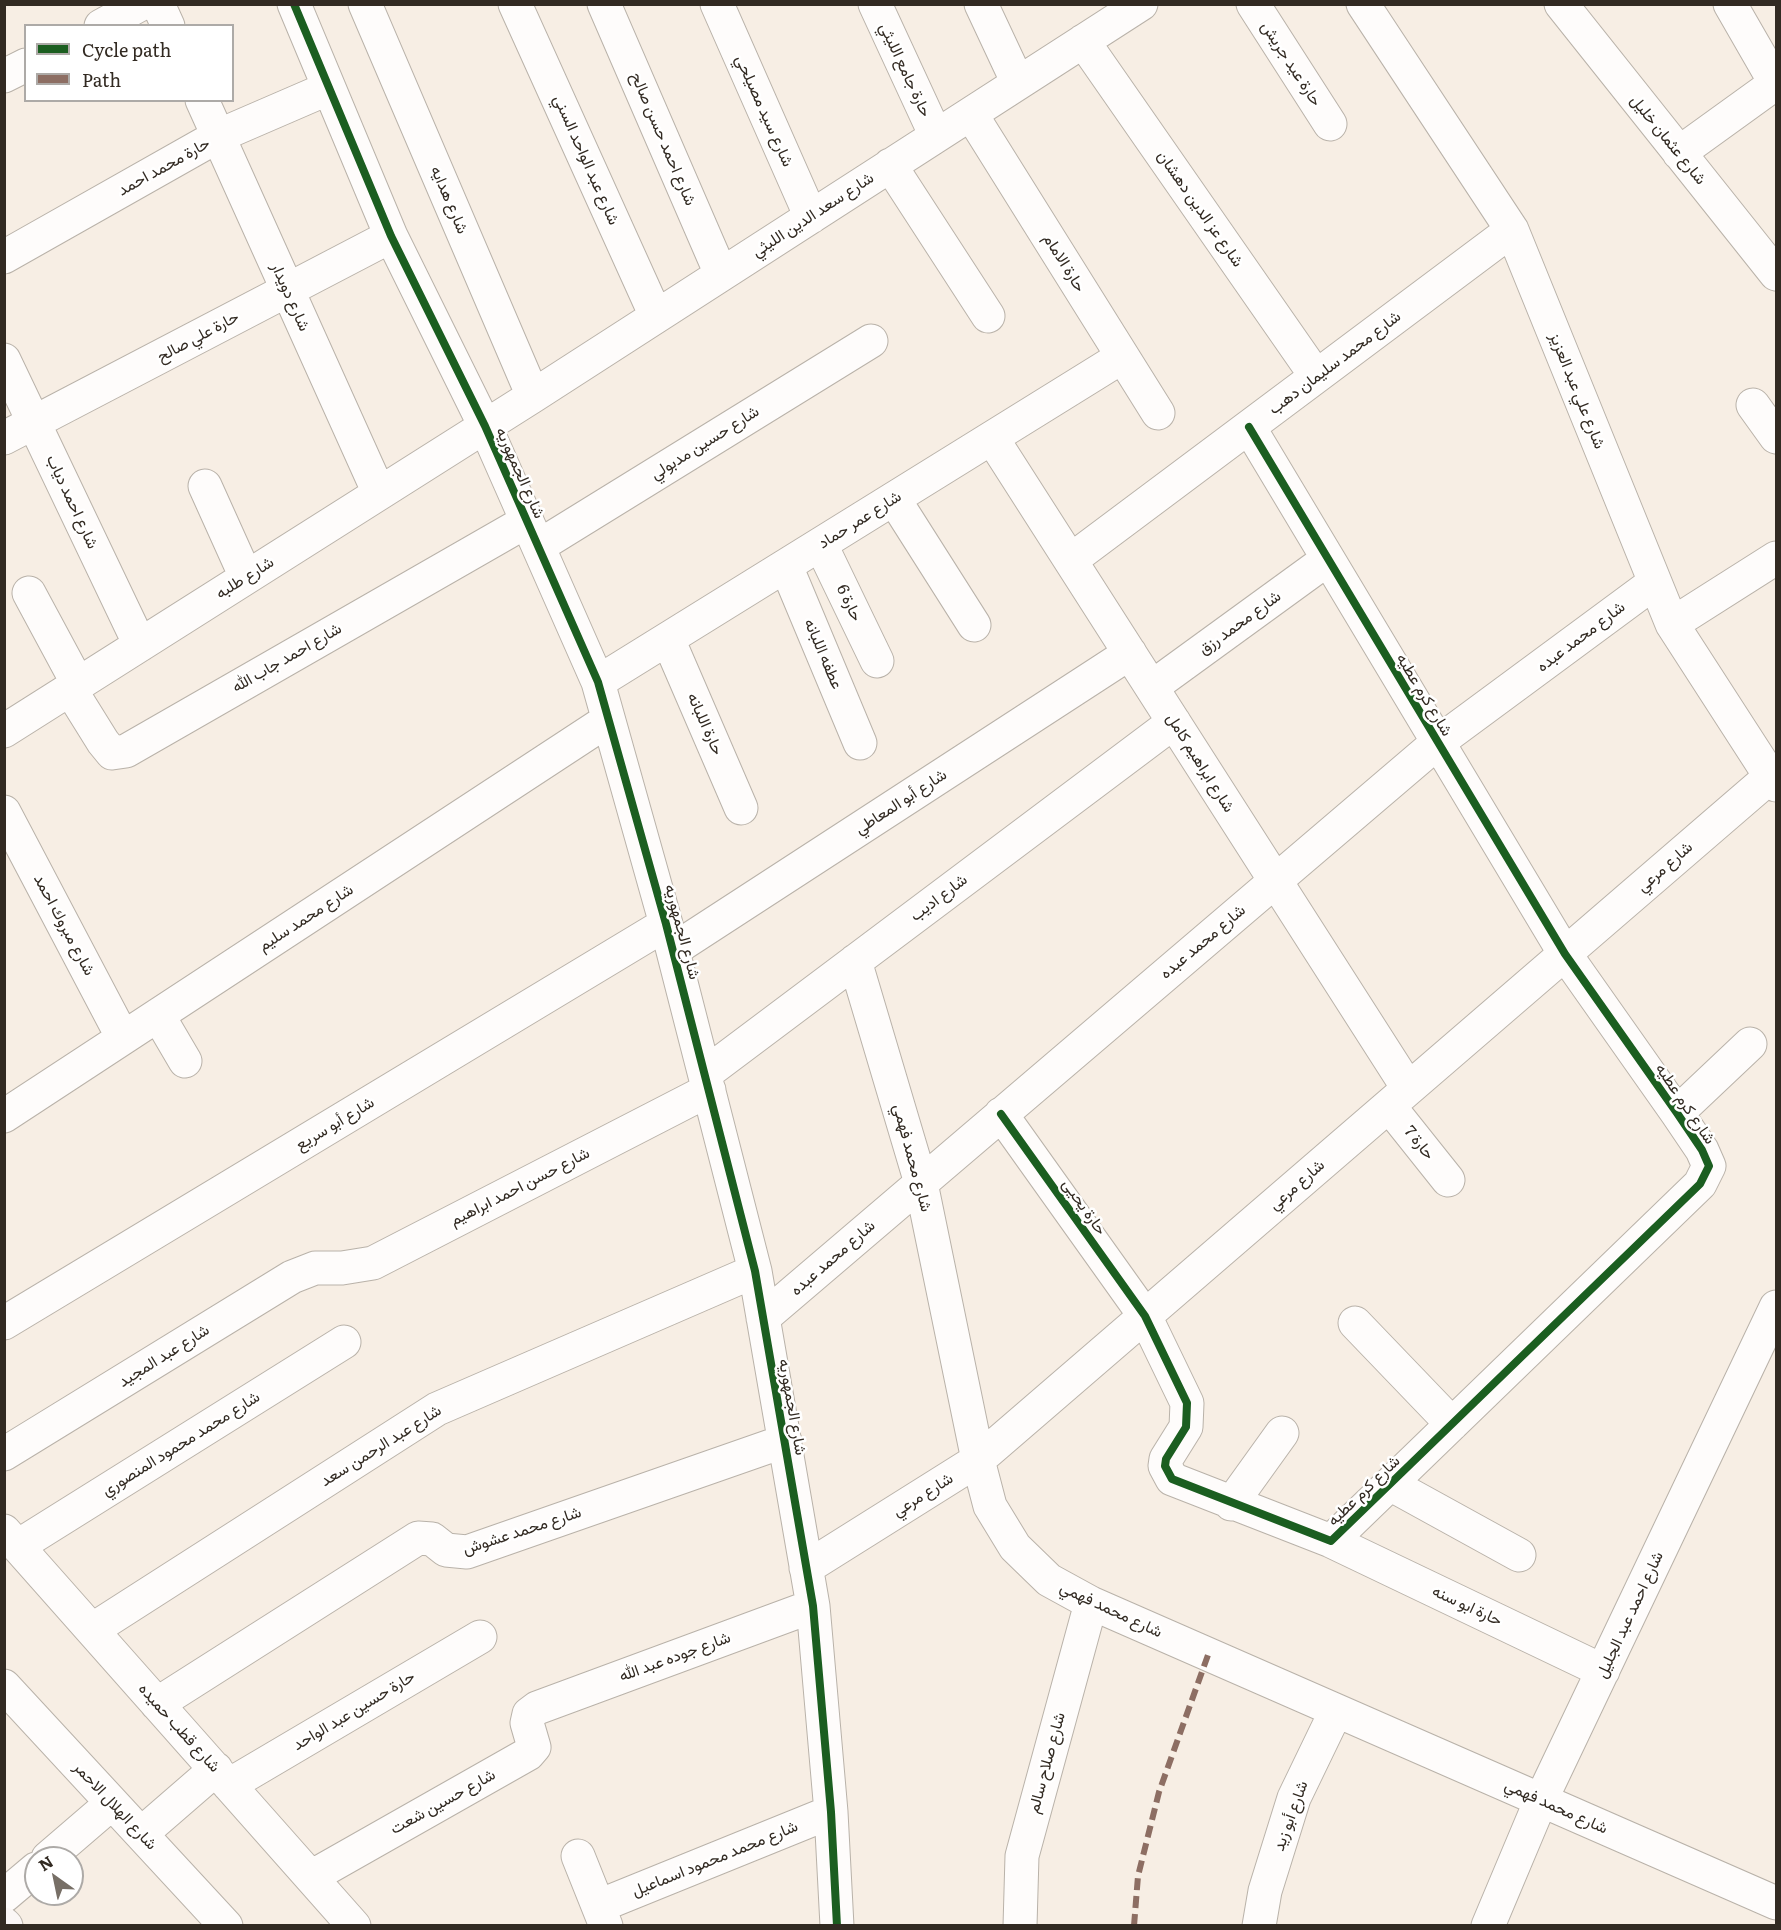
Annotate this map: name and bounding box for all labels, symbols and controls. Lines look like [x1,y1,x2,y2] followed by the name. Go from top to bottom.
[1256,18,1326,110] street label: حارة عيد جريش
[875,20,935,120] street label: حارة جامع الليثي
[24,24,234,102] legend
[82,36,171,63] text: Cycle path
[731,52,797,170] street label: شارع سيد مصيلحي
[82,66,121,93] text: Path
[626,70,700,208] street label: شارع احمد حسن صالح
[1626,91,1710,189] street label: شارع عثمان خليل
[549,92,623,228] street label: شارع عبد الواحد السني
[115,134,213,200] street label: حارة محمد احمد
[1153,147,1247,271] street label: شارع عز الدين دهشان
[426,163,472,237] street label: شارع هدايه
[749,168,877,262] street label: شارع سعد الدين الليثي
[1039,230,1089,296] street label: حارة الامام
[266,260,314,334] street label: شارع دويدار
[154,307,242,367] street label: حارة علي صالح
[1265,307,1405,419] street label: شارع محمد سليمان دهب
[1545,330,1609,452] street label: شارع علي عبد العزيز
[647,402,763,484] street label: شارع حسين مدبولي
[491,425,549,521] street label: شارع الجمهوريه
[42,452,102,552] street label: شارع احمد دياب
[815,487,905,553] street label: شارع عمر حماد
[212,553,278,603] street label: شارع طلبه
[832,582,866,624] street label: حارة 6
[1195,587,1285,659] street label: شارع محمد رزق
[1533,598,1629,676] street label: شارع محمد عبده
[800,616,846,692] street label: عطفه اللبانه
[229,619,345,697] street label: شارع احمد جاب الله
[1392,650,1456,740] street label: شارع كرم عطيه
[683,690,727,758] street label: حارة اللبانه
[1162,710,1238,816] street label: شارع ابراهيم كامل
[851,765,951,839] street label: شارع أبو المعاطي
[1633,838,1697,896] street label: شارع مرعي
[907,870,971,926] street label: شارع اديب
[29,871,99,979] street label: شارع مبروك احمد
[255,880,357,956] street label: شارع محمد سليم
[660,882,704,982] street label: شارع الجمهوريه
[1156,901,1250,983] street label: شارع محمد عبده
[1651,1060,1719,1148] street label: شارع كرم عطيه
[292,1093,378,1155] street label: شارع أبو سريع
[888,1102,936,1214] street label: شارع محمد فهمي
[1400,1122,1438,1164] street label: حارة 7
[447,1144,593,1230] street label: شارع حسن احمد ابراهيم
[1265,1156,1329,1214] street label: شارع مرعي
[1058,1175,1110,1239] street label: حارة يحيى
[787,1216,879,1300] street label: شارع محمد عبده
[115,1320,213,1392] street label: شارع عبد المجيد
[774,1357,810,1457] street label: شارع الجمهوريه
[98,1387,264,1501] street label: شارع محمد محمود المنصوري
[317,1401,445,1491] street label: شارع عبد الرحمن سعد
[1324,1452,1404,1530] street label: شارع كرم عطيه
[889,1469,957,1521] street label: شارع مرعي
[460,1503,584,1559] street label: شارع محمد عشوش
[1592,1549,1668,1681] street label: شارع احمد عبد الجليل
[1057,1578,1165,1642] street label: شارع محمد فهمي
[1429,1581,1505,1631] street label: حارة ابو سنه
[617,1628,733,1686] street label: شارع جوده عبد الله
[289,1667,419,1755] street label: حارة حسين عبد الواحد
[134,1680,224,1776] street label: شارع قطب حميده
[1024,1710,1070,1816] street label: شارع صلاح سالم
[69,1758,161,1854] street label: شارع الهلال الاحمر
[387,1765,499,1839] street label: شارع حسين شعت
[1501,1776,1611,1838] street label: شارع محمد فهمي
[1269,1778,1313,1854] street label: شارع أبو زيد
[629,1817,801,1901] street label: شارع محمد محمود اسماعيل
[24,1846,84,1906] north arrow
[33,1849,57,1876] text: N

